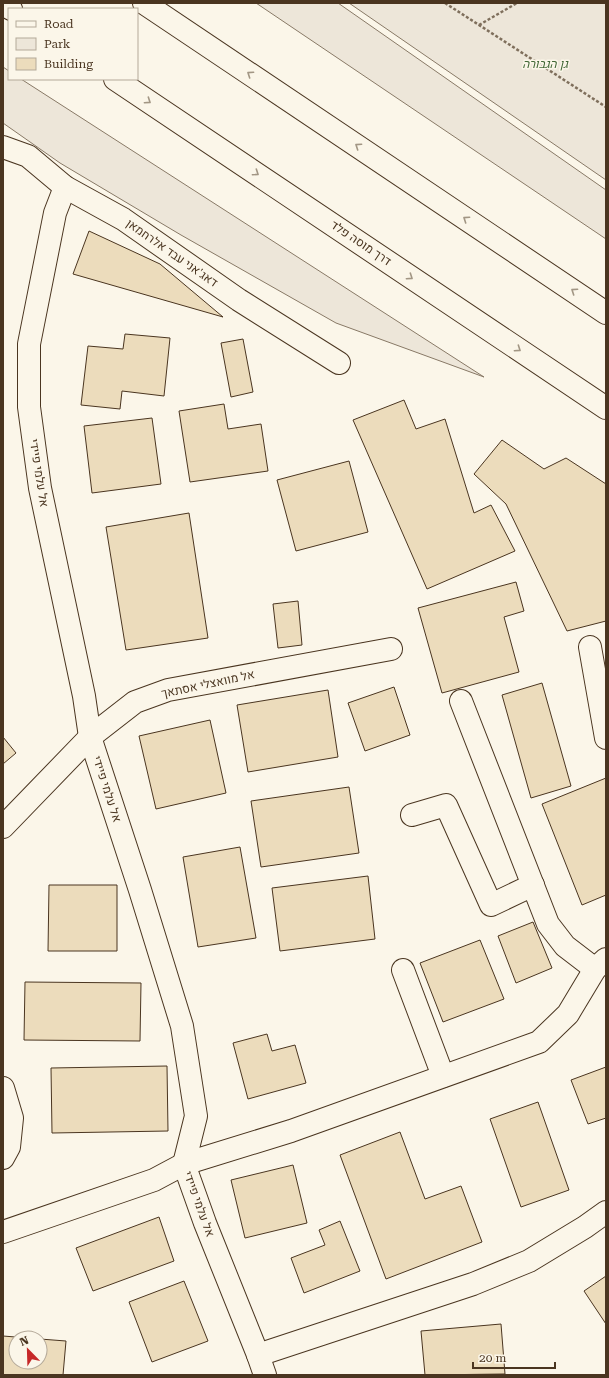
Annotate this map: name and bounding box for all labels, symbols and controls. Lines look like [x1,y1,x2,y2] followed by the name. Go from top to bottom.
[8,8,138,80] legend
[44,17,74,31] text: Road
[44,37,71,51] text: Park
[44,57,93,71] text: Building
[522,57,569,71] park label: גן הגבורה
[247,72,254,79] one-way arrow
[144,96,151,104] one-way arrow
[355,144,362,151] one-way arrow
[252,168,259,176] one-way arrow
[124,216,220,290] street label: דאג'אני עבד אלרחמאן
[463,216,470,223] one-way arrow
[328,218,394,268] street label: דרך מוסה פלד
[406,272,413,280] one-way arrow
[571,289,578,296] one-way arrow
[514,344,521,352] one-way arrow
[27,438,51,508] street label: אל עלמי פיידי
[160,667,256,701] street label: אל מוואצלי אסתאך
[90,754,124,824] street label: אל עלמי פיידי
[181,1169,217,1239] street label: אל עלמי פיידי
[8,1330,48,1370] north arrow
[18,1333,31,1349] text: N
[473,1344,555,1370] scale bar
[479,1351,506,1365] text: 20 m

